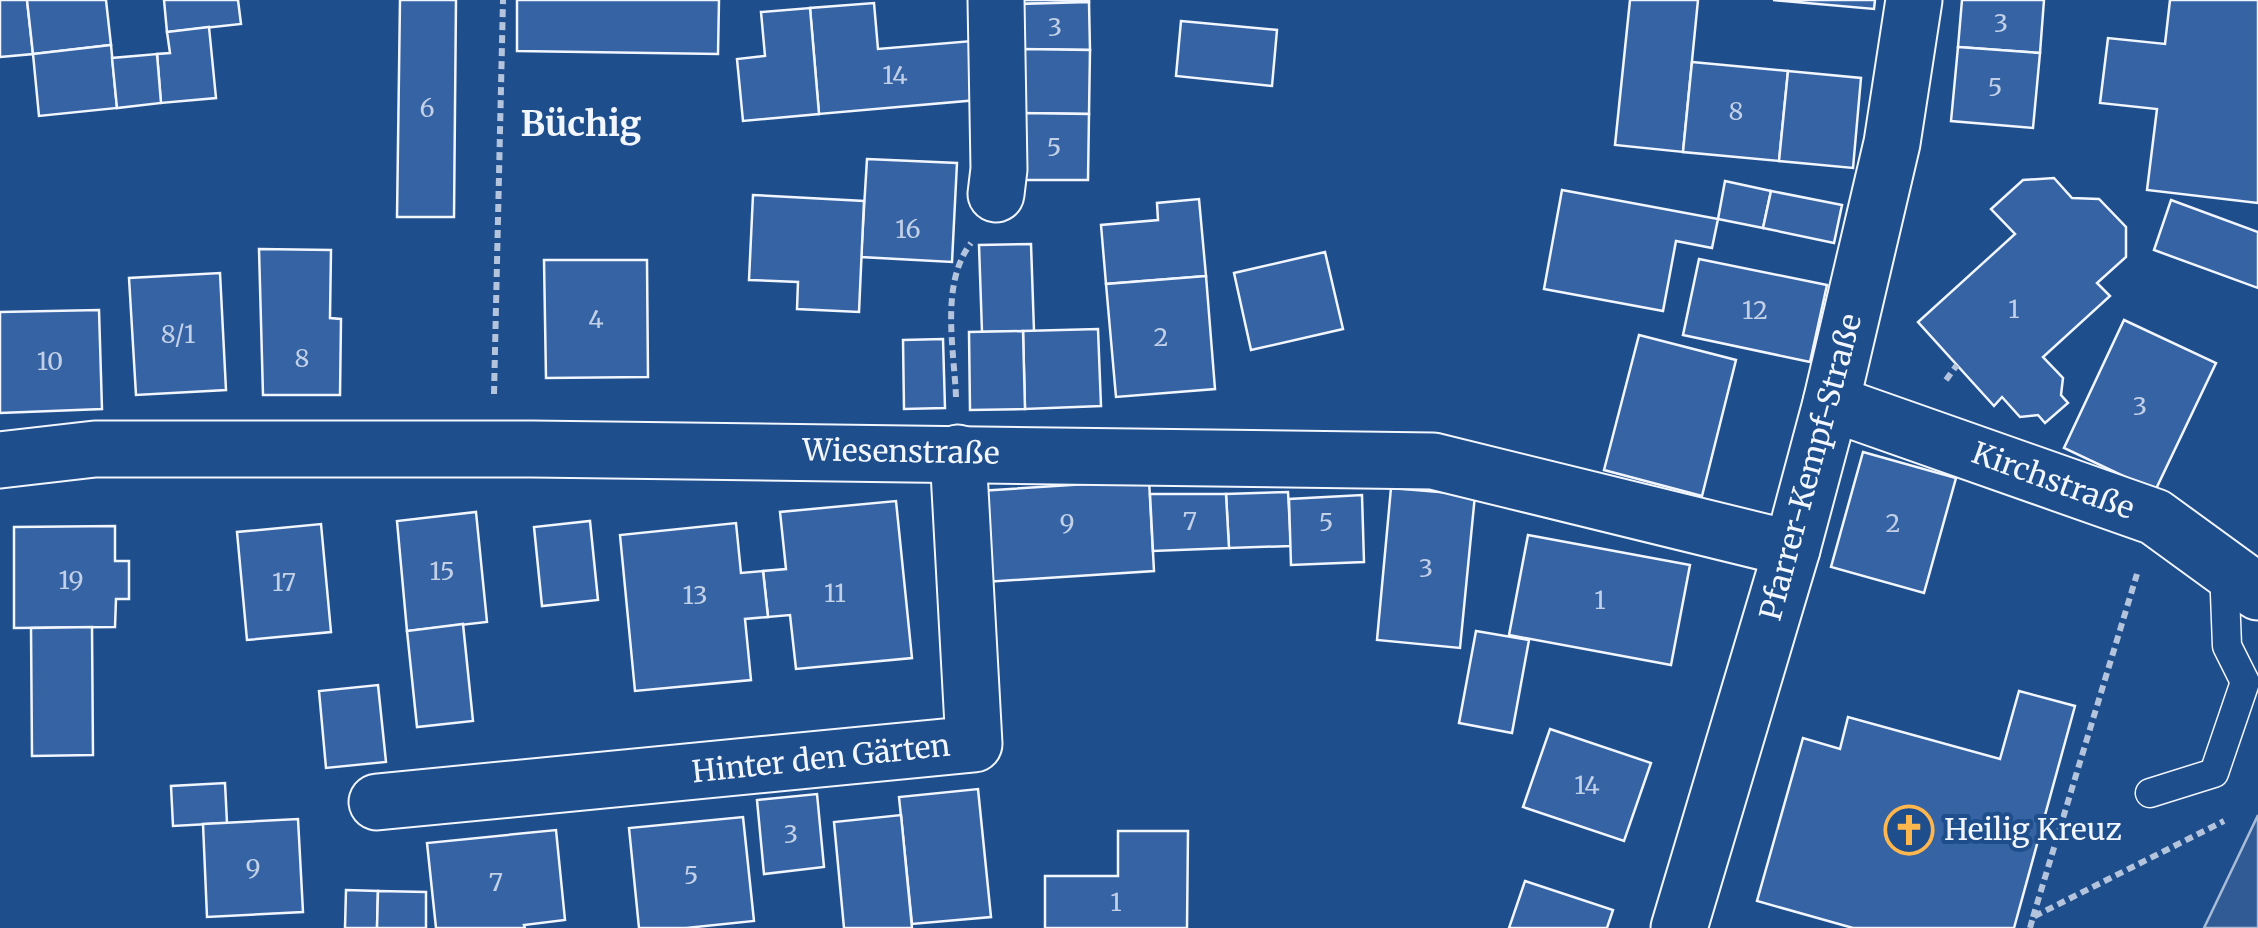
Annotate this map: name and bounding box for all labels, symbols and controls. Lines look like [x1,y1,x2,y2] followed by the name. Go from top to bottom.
[1994,7,2008,39] house number: 3
[1048,11,1062,43] house number: 3
[882,59,908,91] house number: 14
[1988,71,2002,103] house number: 5
[419,92,435,124] house number: 6
[1729,95,1743,127] house number: 8
[520,102,642,146] district label: Büchig
[1047,131,1061,163] house number: 5
[895,213,921,245] house number: 16
[2008,293,2020,325] house number: 1
[1742,294,1768,326] house number: 12
[588,303,604,335] house number: 4
[1751,309,1869,624] street label: Pfarrer-Kempf-Straße
[161,318,195,350] house number: 8/1
[1154,321,1168,353] house number: 2
[295,342,309,374] house number: 8
[37,345,63,377] house number: 10
[2133,390,2147,422] house number: 3
[801,430,1000,472] street label: Wiesenstraße
[1967,433,2140,527] street label: Kirchstraße
[1183,505,1197,537] house number: 7
[1319,506,1333,538] house number: 5
[1059,507,1075,539] house number: 9
[1886,507,1900,539] house number: 2
[1419,552,1433,584] house number: 3
[429,555,455,587] house number: 15
[58,564,84,596] house number: 19
[272,566,296,598] house number: 17
[824,577,846,609] house number: 11
[683,579,707,611] house number: 13
[1594,584,1606,616] house number: 1
[690,726,952,790] street label: Hinter den Gärten
[1574,769,1600,801] house number: 14
[1883,804,1935,856] church icon: Heilig Kreuz
[1944,810,2122,848] place label: Heilig Kreuz
[784,818,798,850] house number: 3
[245,852,261,884] house number: 9
[684,859,698,891] house number: 5
[489,866,503,898] house number: 7
[1110,886,1122,918] house number: 1

